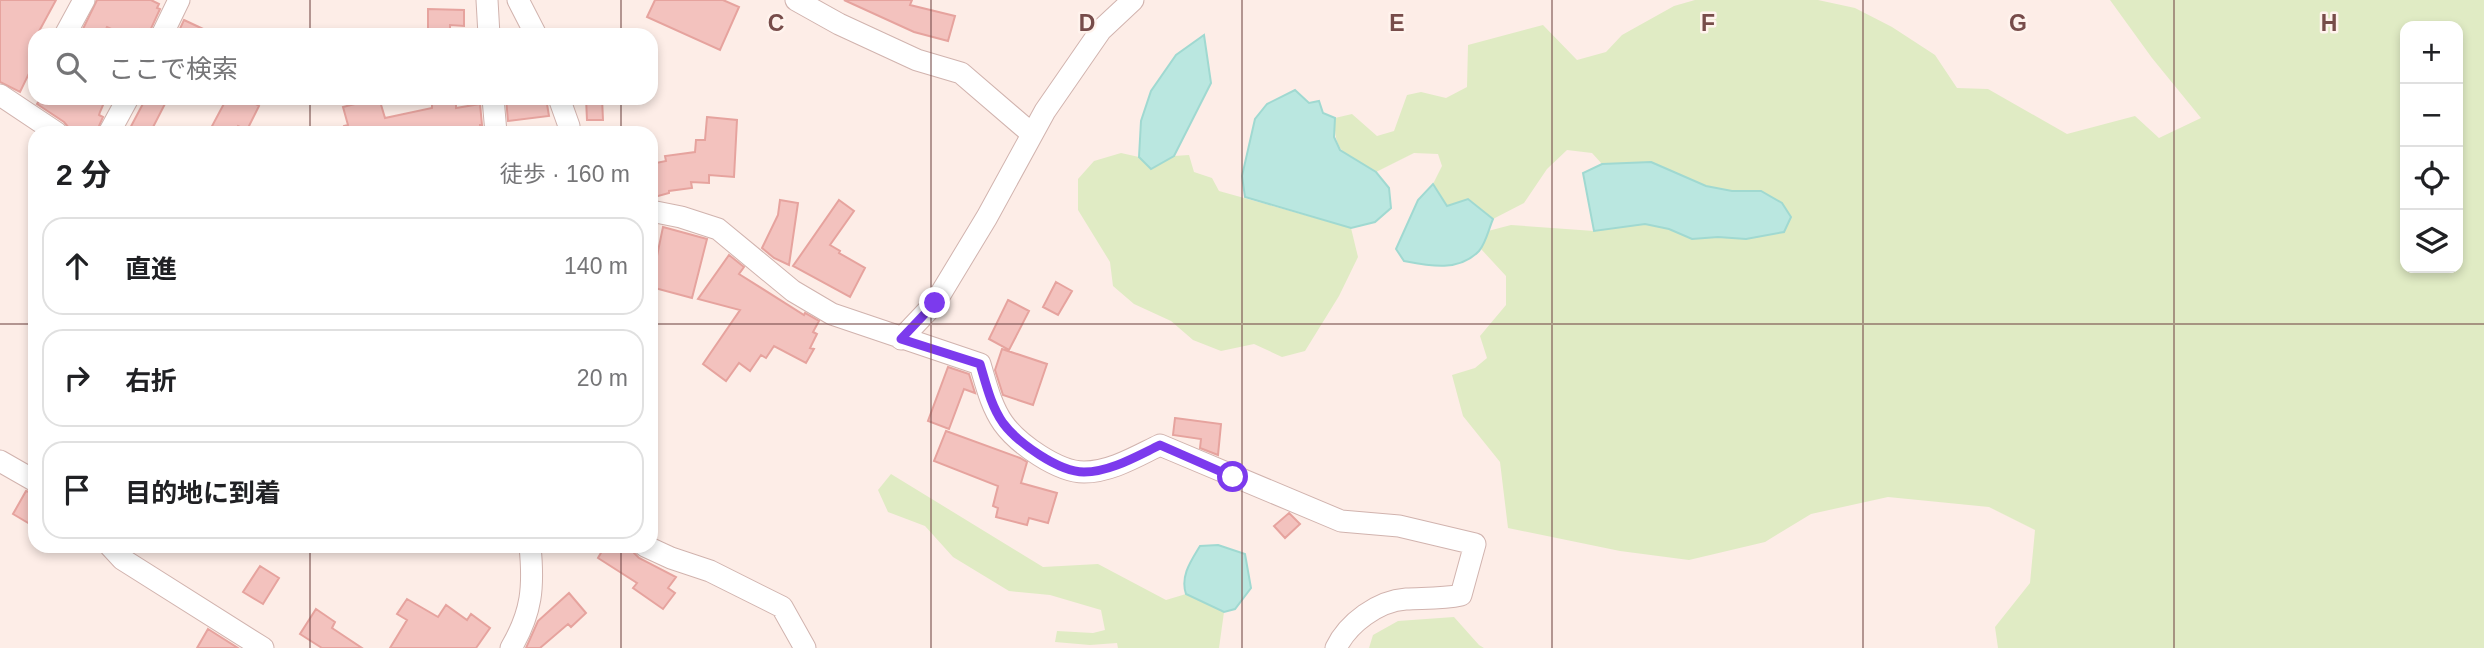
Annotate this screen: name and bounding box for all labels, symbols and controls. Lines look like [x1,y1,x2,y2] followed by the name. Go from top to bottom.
[768,10,784,36] text: C
[1079,10,1095,36] text: D
[1389,10,1405,36] text: E
[1701,10,1715,36] text: F
[2009,10,2027,36] text: G
[2321,10,2337,36] text: H
[2400,21,2463,273] map controls
[2400,21,2463,84] button: +
[28,28,658,105] search box
[52,48,90,86] icon: search
[108,54,238,84] text: ここで検索
[2400,84,2463,147] button: −
[2400,147,2463,210] button: locate
[56,158,111,191] text: 2 分
[500,161,630,187] text: 徒歩 · 160 m
[2400,210,2463,273] button: layers
[58,247,96,285] icon: ahead
[564,253,628,279] text: 140 m
[125,254,177,284] text: 直進
[919,287,950,318] route end
[58,359,96,397] icon: right
[577,365,628,391] text: 20 m
[125,366,177,396] text: 右折
[1217,461,1248,492] route start
[58,471,96,509] icon: arrive
[125,478,281,508] text: 目的地に到着

